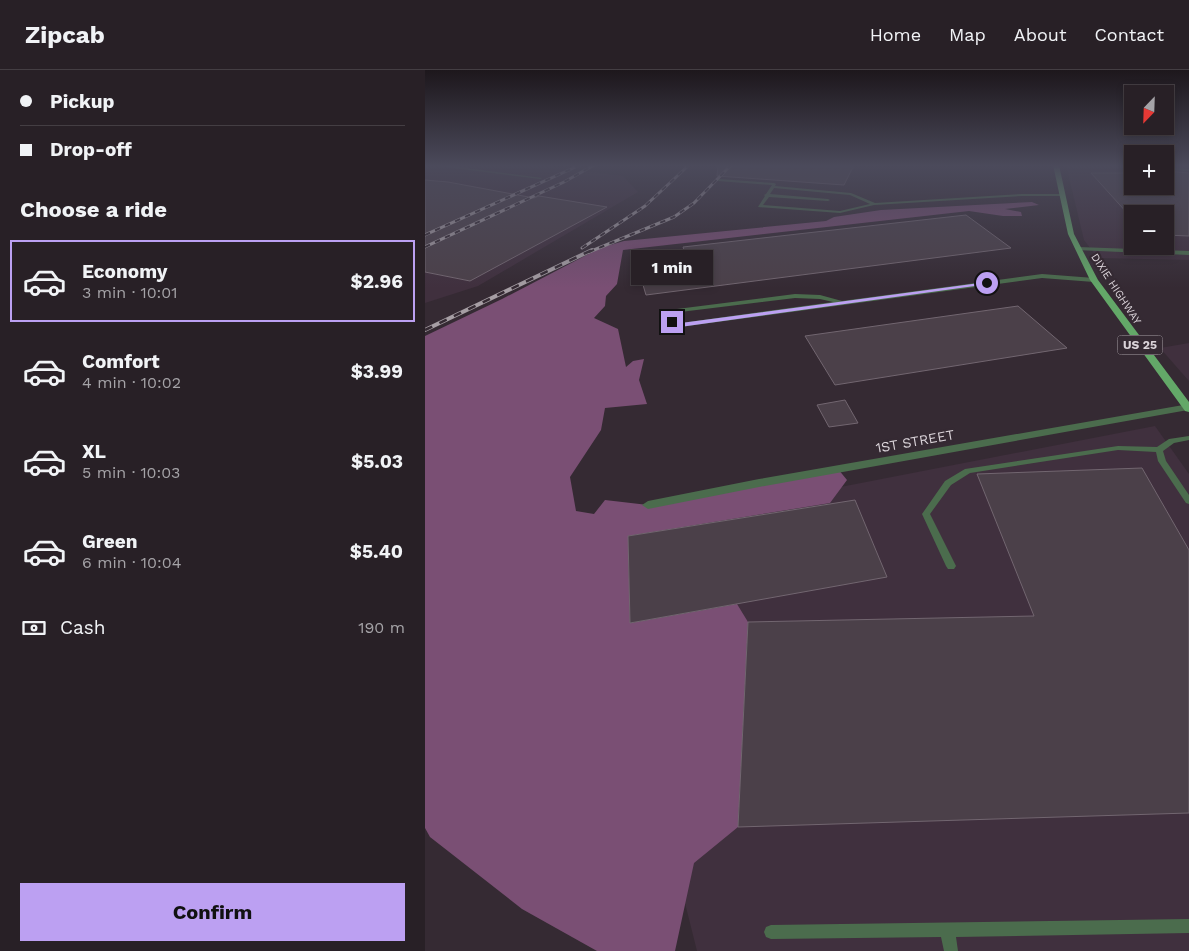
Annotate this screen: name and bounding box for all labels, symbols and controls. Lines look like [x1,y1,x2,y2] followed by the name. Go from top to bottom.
[25,21,105,49] text: Zipcab
[870,24,921,45] text: Home
[949,24,986,45] text: Map
[1014,24,1066,45] text: About
[1094,24,1164,45] text: Contact
[1124,85,1174,135] north arrow
[1124,85,1174,255] map controls
[50,90,114,113] text: Pickup
[50,138,132,161] text: Drop-off
[1124,145,1174,195] button: +
[20,197,167,222] text: Choose a ride
[1124,205,1174,255] button: −
[631,250,713,284] callout: 1 min
[1088,251,1144,328] street label: DIXIE HIGHWAY
[651,258,693,277] text: 1 min
[22,259,67,304] icon: car
[82,260,167,283] text: Economy
[351,270,403,293] text: $2.96
[976,272,998,294] route start
[82,283,178,302] text: 3 min · 10:01
[661,311,683,333] route end
[1117,336,1163,354] road number: US 25
[22,349,67,394] icon: car
[82,350,160,373] text: Comfort
[351,360,403,383] text: $3.99
[82,373,181,392] text: 4 min · 10:02
[874,426,956,456] street label: 1ST STREET
[22,439,67,484] icon: car
[82,440,106,463] text: XL
[351,450,403,473] text: $5.03
[82,463,180,482] text: 5 min · 10:03
[22,529,67,574] icon: car
[82,530,138,553] text: Green
[350,540,403,563] text: $5.40
[82,553,181,572] text: 6 min · 10:04
[20,614,48,642] icon: cash
[60,616,106,639] text: Cash
[358,618,405,637] text: 190 m
[20,883,405,941] button: Confirm

